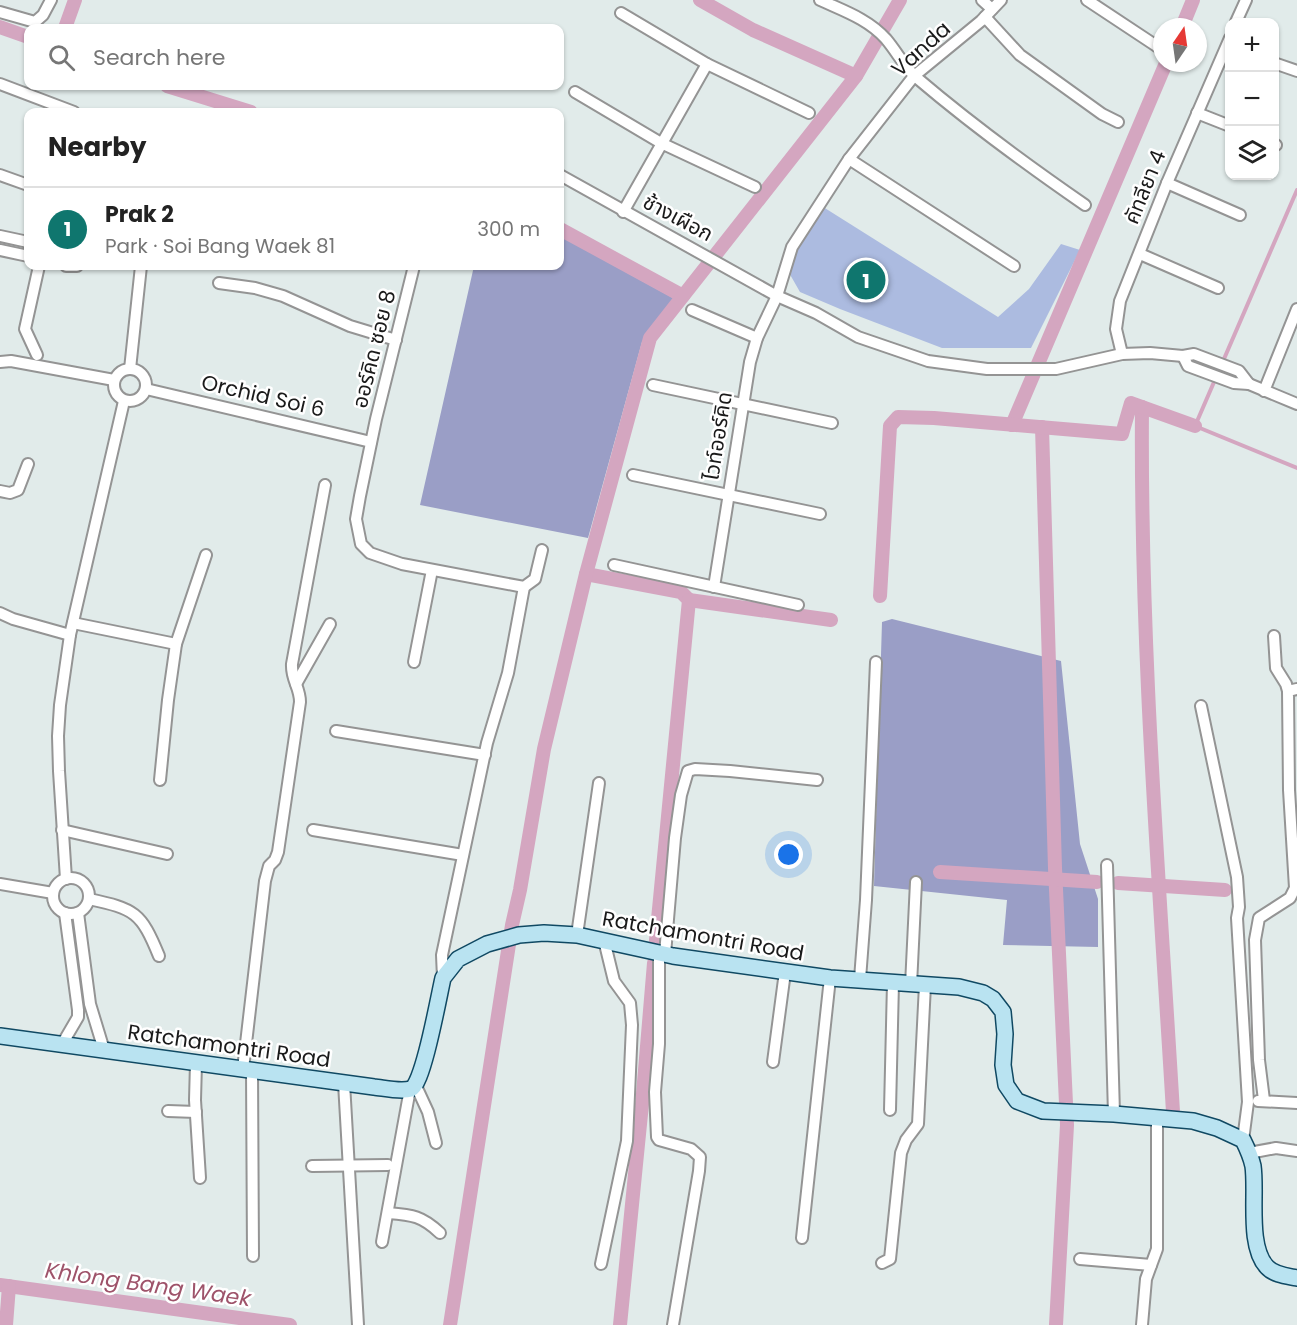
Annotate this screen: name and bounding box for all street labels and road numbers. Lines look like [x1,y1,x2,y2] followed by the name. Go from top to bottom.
[885,14,956,83] street label: Vanda
[1117,145,1172,228] street label: คัทลียา 4
[638,187,719,248] street label: ช้างเผือก
[345,287,402,411] street label: ออร์คิด ซอย 8
[199,367,327,424] street label: Orchid Soi 6
[696,389,739,483] street label: ไวท์ออร์คิด
[600,903,806,968] street label: Ratchamontri Road
[126,1017,332,1074] street label: Ratchamontri Road

